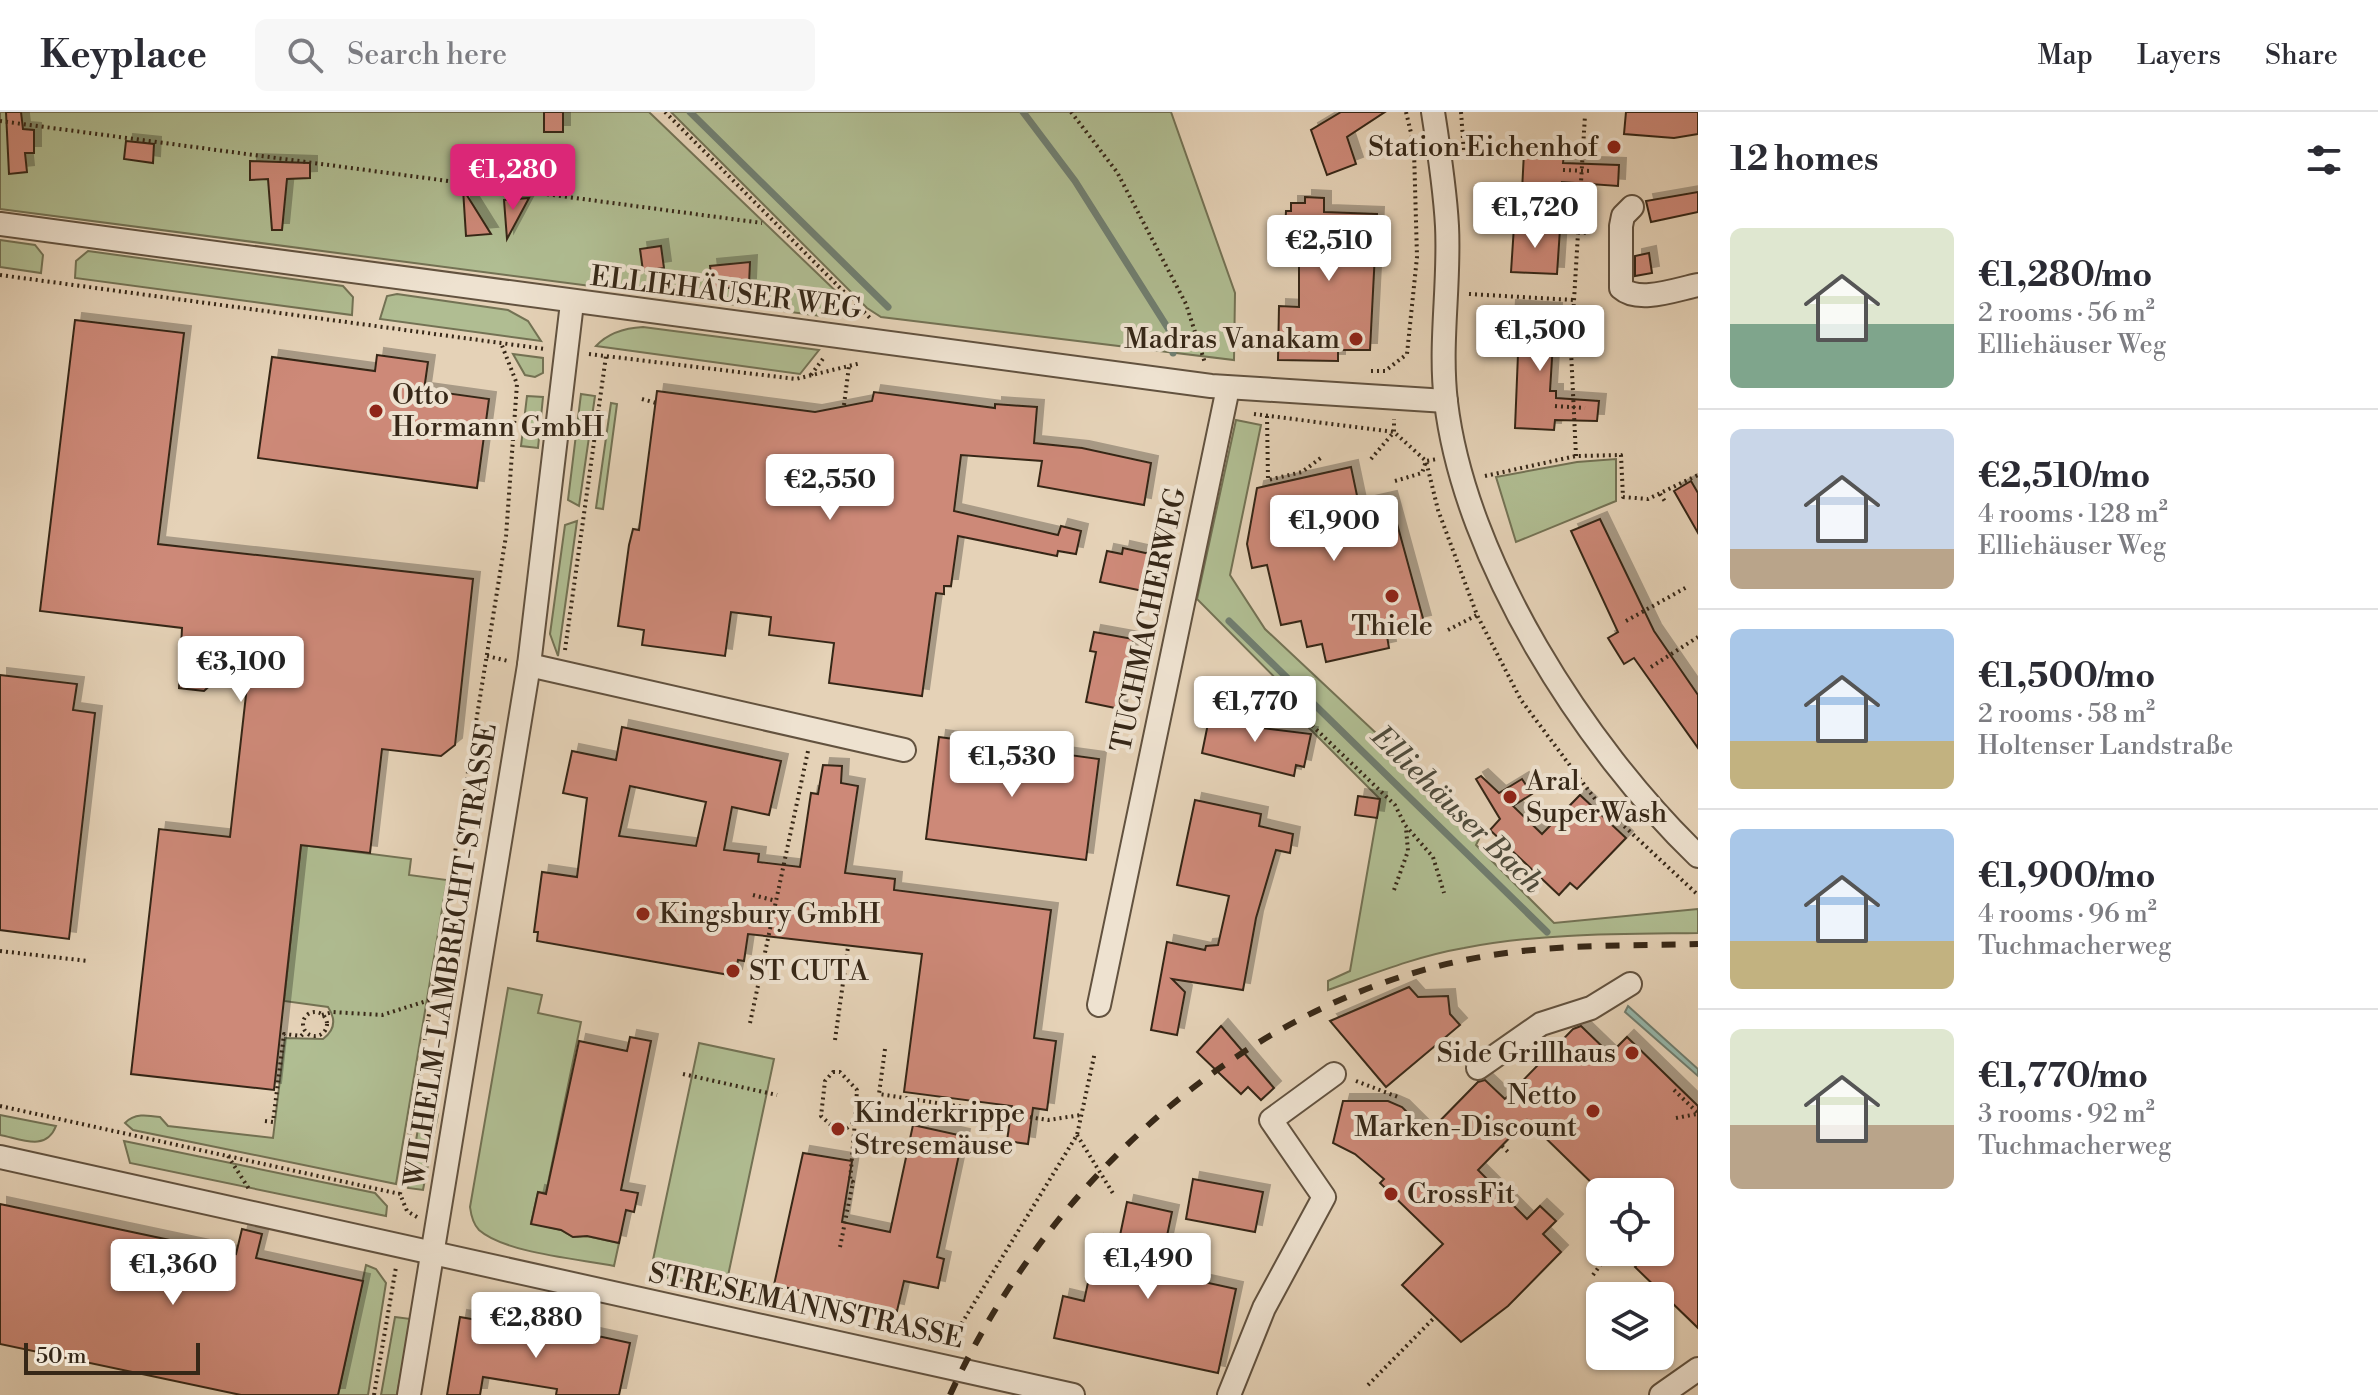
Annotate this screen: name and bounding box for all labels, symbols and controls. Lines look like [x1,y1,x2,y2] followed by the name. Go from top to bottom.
[255,19,815,91] search box
[40,32,207,79] text: Keyplace
[283,33,327,77] icon: search
[347,36,507,74] text: Search here
[2038,38,2093,73] text: Map
[2137,38,2221,73] text: Layers
[2265,38,2338,73] text: Share
[1368,130,1600,165] place label: Station Eichenhof
[1605,138,1623,156] marker: Station Eichenhof
[2302,138,2346,182] icon: filters
[1730,139,1879,181] text: 12 homes
[448,144,578,212] pin: €1,280
[468,154,558,186] text: €1,280
[1470,182,1600,250] pin: €1,720
[1491,192,1579,224] text: €1,720
[1264,215,1394,283] pin: €2,510
[1285,225,1373,257] text: €2,510
[1978,255,2152,297] text: €1,280/mo
[588,258,864,327] street label: ELLIEHÄUSER WEG
[1794,260,1890,356] icon: home
[1978,297,2155,329] text: 2 rooms · 56 m²
[1475,305,1605,373] pin: €1,500
[1494,315,1586,347] text: €1,500
[1124,322,1340,357] place label: Madras Vanakam
[1978,329,2166,361] text: Elliehäuser Weg
[1347,330,1365,348] marker: Madras Vanakam
[392,378,605,445] place label: Otto Hormann GmbH
[367,402,385,420] marker: Otto Hormann GmbH
[765,454,895,522] pin: €2,550
[1978,456,2150,498] text: €2,510/mo
[1794,461,1890,557] icon: home
[784,464,876,496] text: €2,550
[1104,484,1194,756] street label: TUCHMACHERWEG
[1269,495,1399,563] pin: €1,900
[1978,498,2168,530] text: 4 rooms · 128 m²
[1288,505,1380,537] text: €1,900
[1978,530,2166,562] text: Elliehäuser Weg
[1383,587,1401,605] marker: Thiele
[1351,609,1433,644] place label: Thiele
[176,636,306,704] pin: €3,100
[196,646,286,678] text: €3,100
[1978,656,2155,698] text: €1,500/mo
[1794,661,1890,757] icon: home
[1190,676,1320,744] pin: €1,770
[1212,686,1298,718] text: €1,770
[1978,698,2155,730] text: 2 rooms · 58 m²
[1362,717,1551,902] water label: Elliehäuser Bach
[397,721,505,1190] street label: WILHELM-LAMBRECHT-STRASSE
[1978,730,2233,762] text: Holtenser Landstraße
[947,731,1077,799] pin: €1,530
[968,741,1056,773] text: €1,530
[1525,764,1667,831] place label: Aral SuperWash
[1501,788,1519,806] marker: Aral SuperWash
[1978,856,2156,898] text: €1,900/mo
[1794,861,1890,957] icon: home
[659,897,881,932] place label: Kingsbury GmbH
[1978,898,2157,930] text: 4 rooms · 96 m²
[634,905,652,923] marker: Kingsbury GmbH
[1978,930,2171,962] text: Tuchmacherweg
[749,954,869,989] place label: ST CUTA
[724,962,742,980] marker: ST CUTA
[1437,1036,1616,1071] place label: Side Grillhaus
[1623,1044,1641,1062] marker: Side Grillhaus
[1978,1056,2148,1098] text: €1,770/mo
[1794,1061,1890,1157] icon: home
[1354,1078,1577,1145] place label: Netto Marken-Discount
[854,1096,1025,1163] place label: Kinderkrippe Stresemäuse
[1978,1098,2155,1130] text: 3 rooms · 92 m²
[1584,1102,1602,1120] marker: Netto Marken-Discount
[829,1120,847,1138] marker: Kinderkrippe Stresemäuse
[1978,1130,2171,1162] text: Tuchmacherweg
[1407,1177,1515,1212] place label: CrossFit
[1586,1178,1674,1370] map controls
[1586,1178,1674,1266] button: locate
[1382,1185,1400,1203] marker: CrossFit
[1083,1233,1213,1301] pin: €1,490
[108,1239,238,1307] pin: €1,360
[1103,1243,1193,1275] text: €1,490
[129,1249,217,1281] text: €1,360
[645,1256,967,1356] street label: STRESEMANNSTRASSE
[1586,1282,1674,1370] button: layers
[471,1292,601,1360] pin: €2,880
[489,1302,583,1334] text: €2,880
[24,1339,200,1375] scale bar
[36,1343,87,1370] text: 50 m

